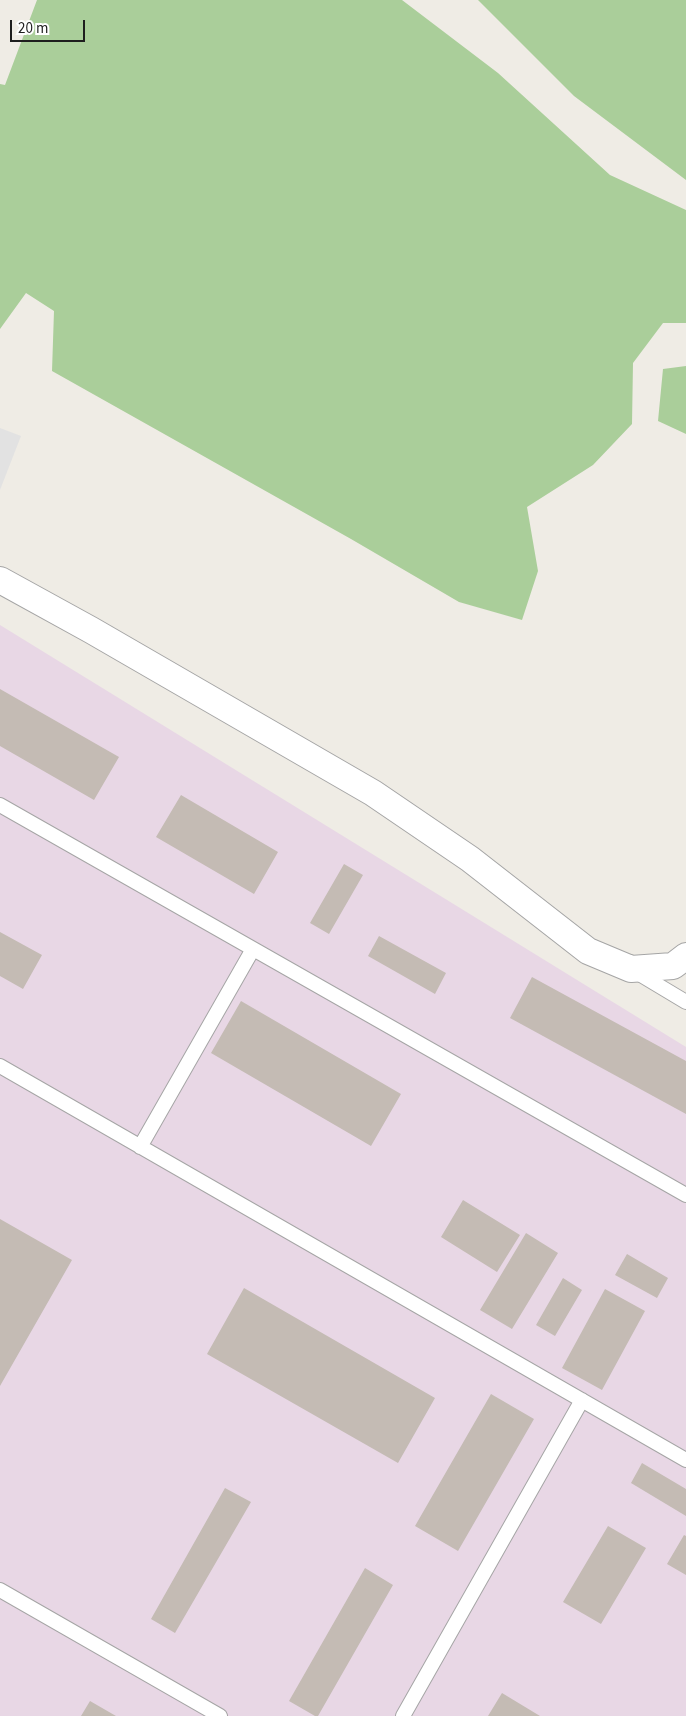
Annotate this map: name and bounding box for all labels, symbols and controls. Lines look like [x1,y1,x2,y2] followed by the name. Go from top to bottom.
[12,10,88,42] scale bar
[18,18,48,39] text: 20 m

